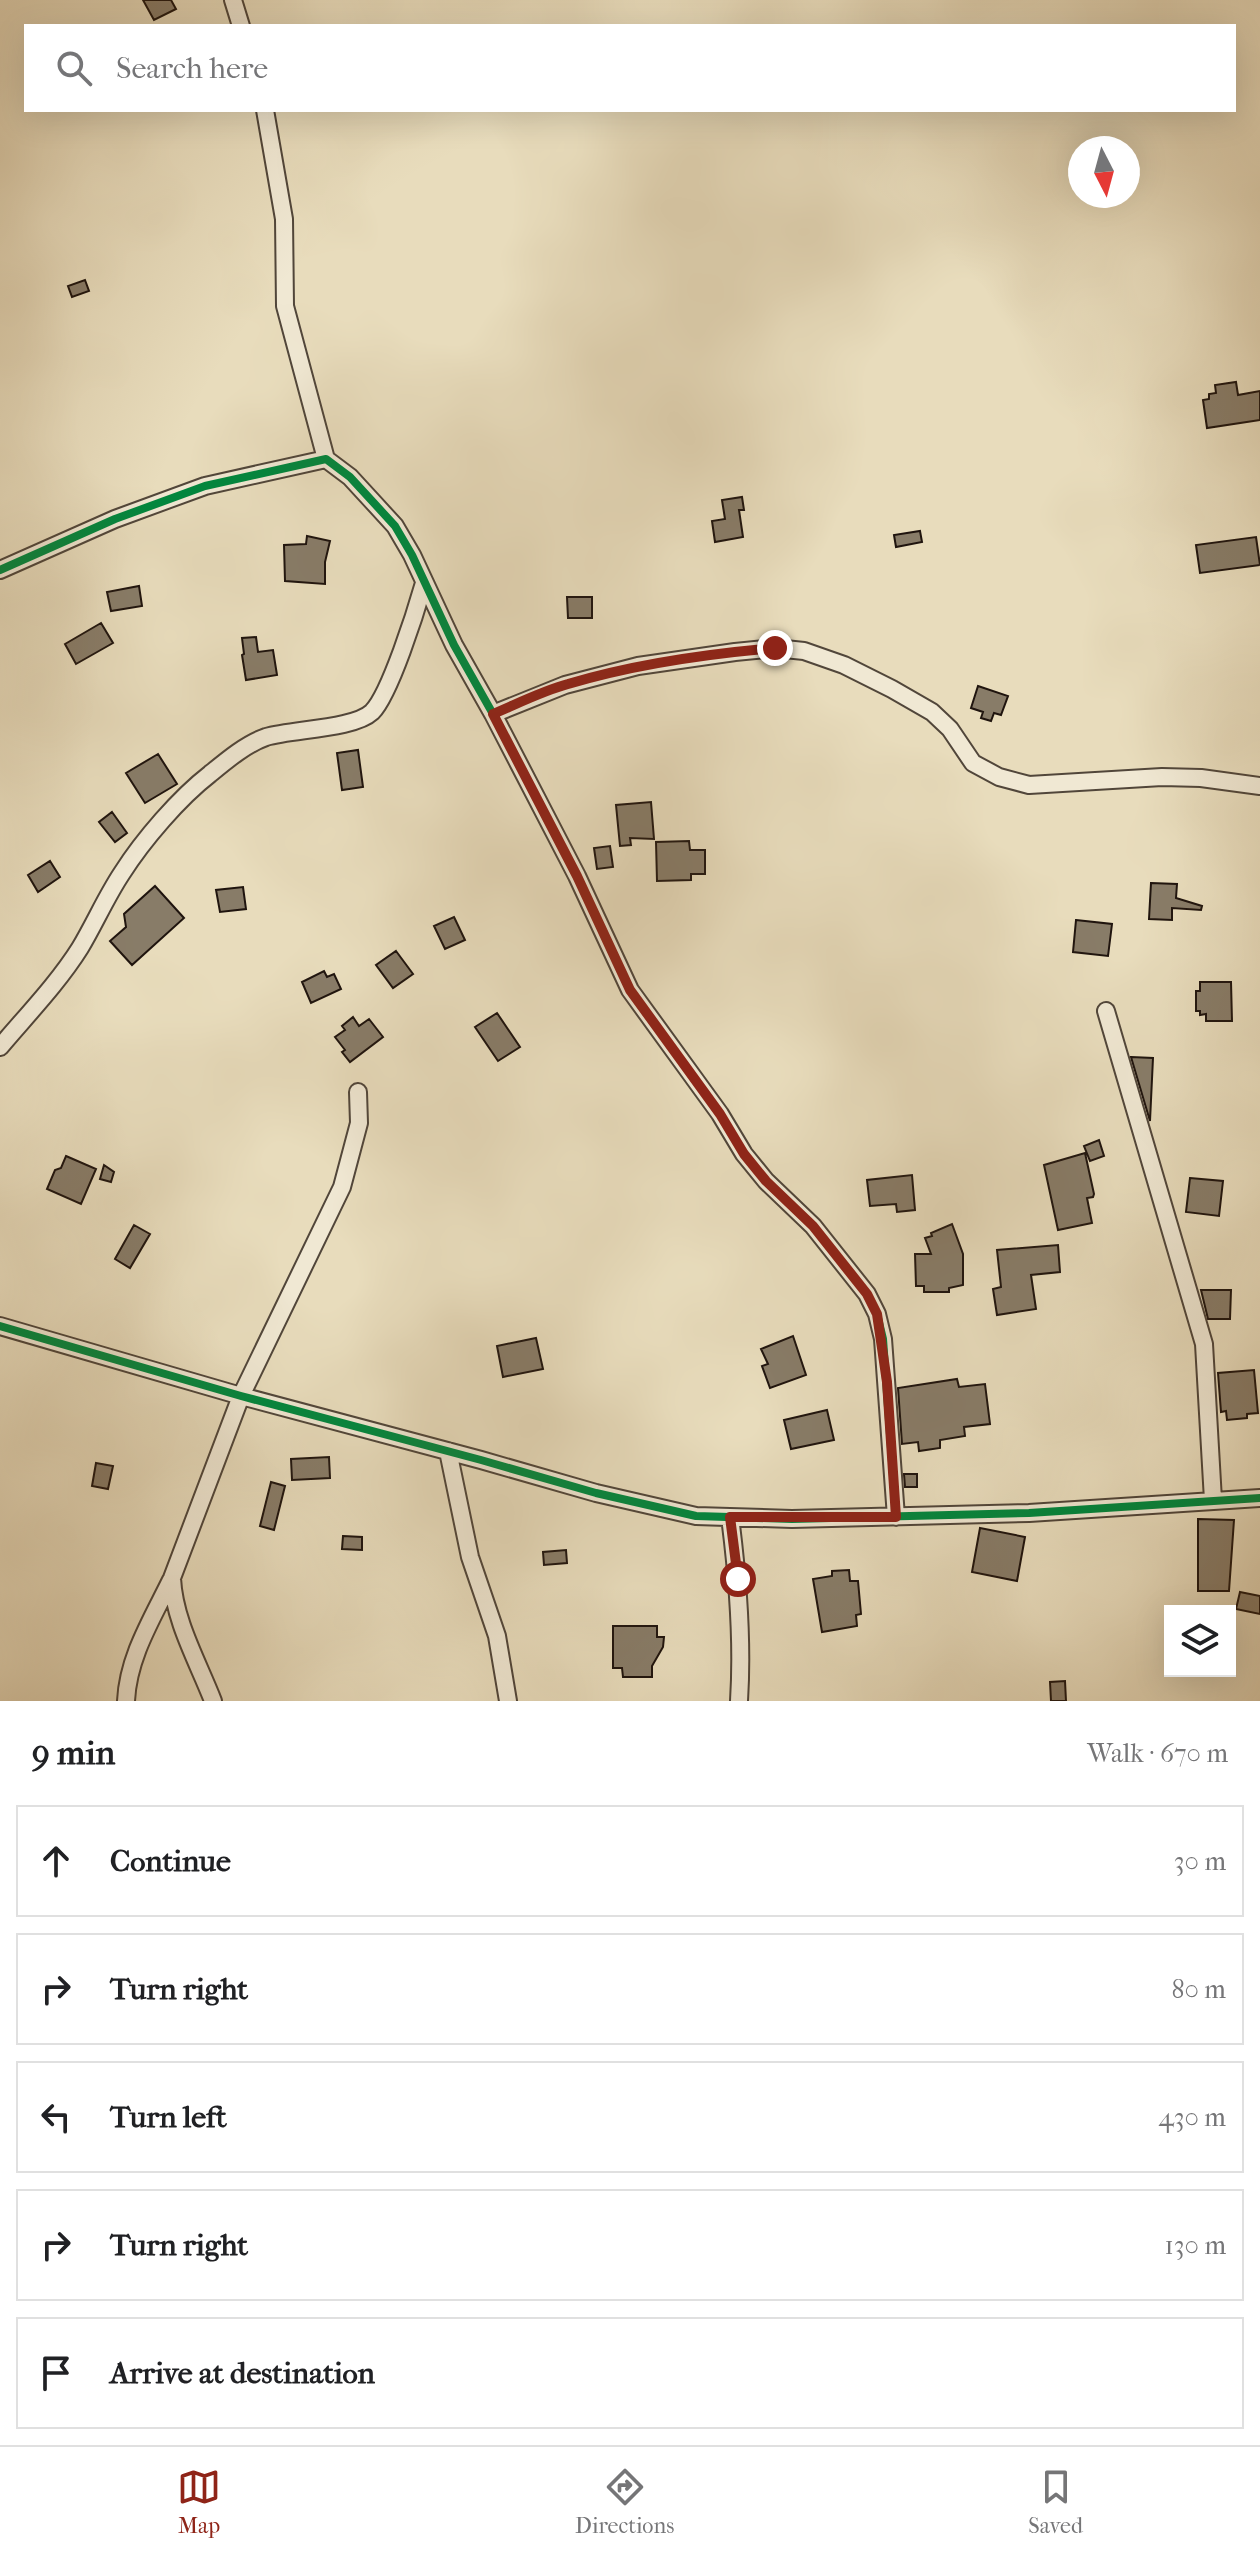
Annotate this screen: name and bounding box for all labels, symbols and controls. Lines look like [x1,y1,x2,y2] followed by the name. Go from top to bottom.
[24,24,1236,112] search box
[52,46,96,90] icon: search
[116,51,268,86] text: Search here
[1068,136,1140,208] north arrow
[757,630,793,666] route end
[720,1561,756,1597] route start
[1164,1605,1236,1677] map controls
[1164,1605,1236,1677] button: layers
[32,1733,115,1773] text: 9 min
[1087,1738,1228,1769] text: Walk · 670 m
[34,1839,78,1883] icon: ahead
[110,1844,231,1879] text: Continue
[1174,1846,1226,1877] text: 30 m
[34,1967,78,2011] icon: right
[110,1972,248,2007] text: Turn right
[1171,1974,1226,2005] text: 80 m
[34,2095,78,2139] icon: left
[110,2100,227,2135] text: Turn left
[1158,2102,1226,2133] text: 430 m
[34,2223,78,2267] icon: right
[110,2228,248,2263] text: Turn right
[1165,2230,1226,2261] text: 130 m
[34,2351,78,2395] icon: arrive
[110,2356,375,2391] text: Arrive at destination
[177,2465,221,2539] tab: Map
[575,2465,674,2539] tab: Directions
[1028,2465,1083,2539] tab: Saved

